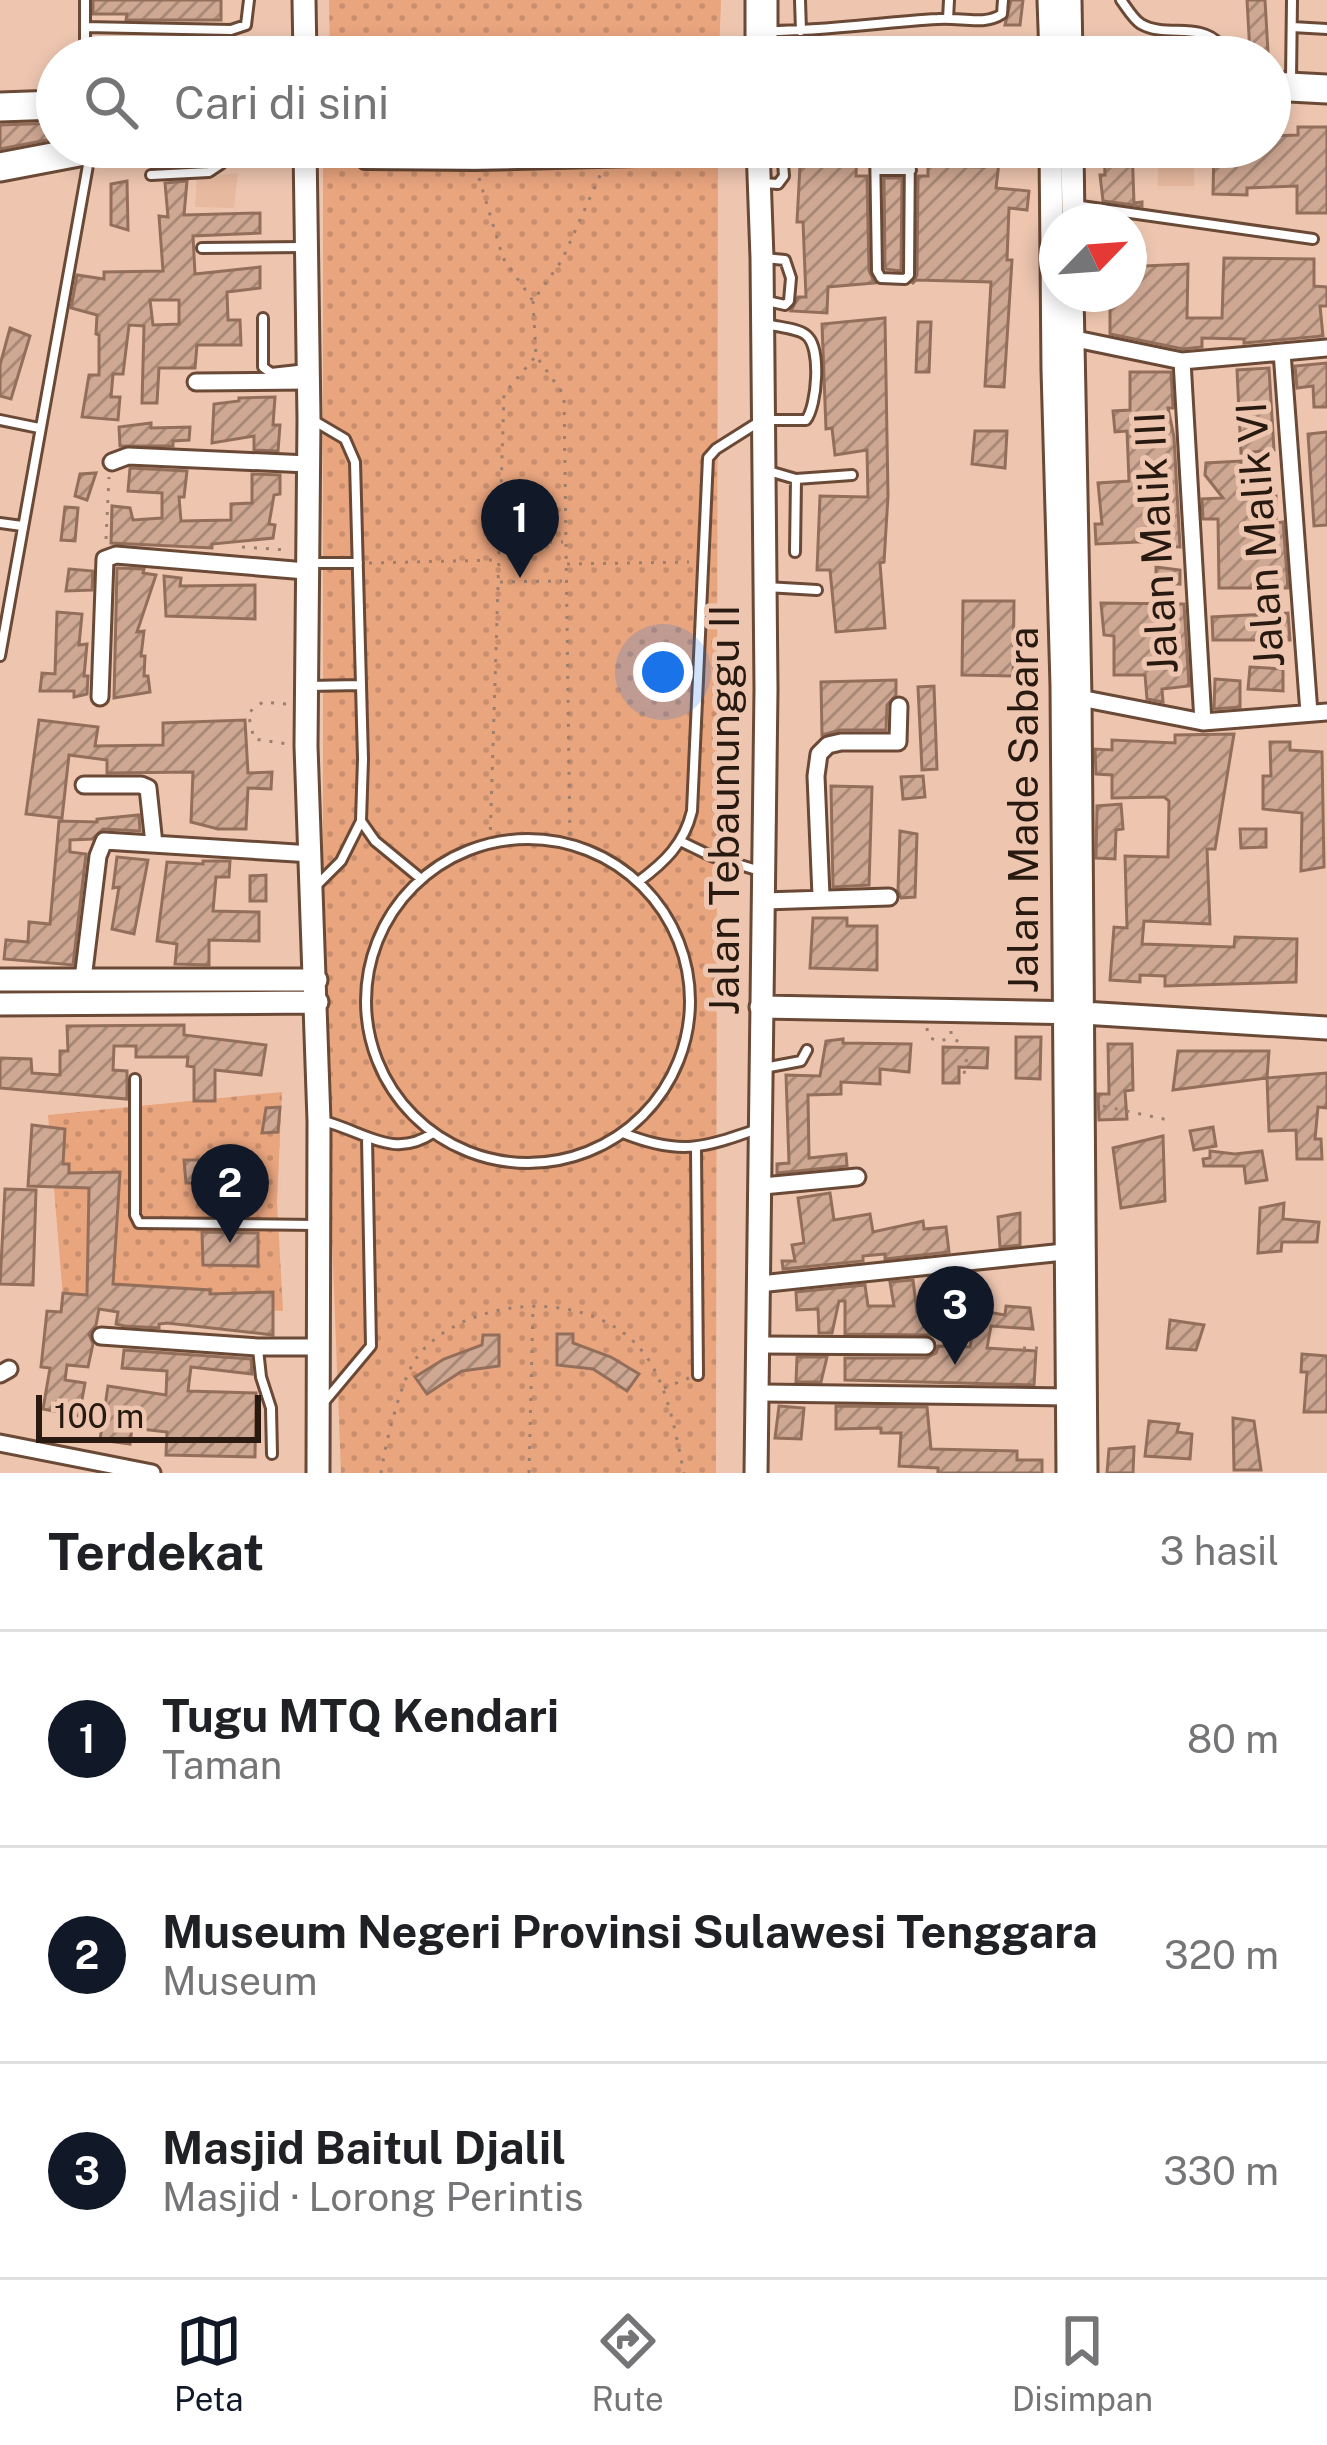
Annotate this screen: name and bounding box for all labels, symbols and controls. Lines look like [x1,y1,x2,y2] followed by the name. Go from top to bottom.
[36,36,1291,168] search box
[78,69,144,135] icon: search
[174,76,389,129] text: Cari di sini
[1039,204,1147,312] north arrow
[1226,401,1293,669] street label: Jalan Malik VI
[1124,411,1187,675] street label: Jalan Malik III
[481,479,559,578] pin: 1
[699,605,748,1015] street label: Jalan Tebaununggu II
[998,627,1047,993] street label: Jalan Made Sabara
[633,642,693,702] your location
[191,1144,269,1243] pin: 2
[916,1266,994,1365] pin: 3
[36,1389,261,1442] scale bar
[54,1397,144,1435] text: 100 m
[48,1522,264,1581] text: Terdekat
[1160,1528,1279,1574] text: 3 hasil
[162,1689,559,1742] text: Tugu MTQ Kendari
[79,1716,95,1762] text: 1
[1187,1716,1279,1762] text: 80 m
[162,1742,282,1788] text: Taman
[162,1905,1098,1958] text: Museum Negeri Provinsi Sulawesi Tenggara
[75,1932,99,1978] text: 2
[1164,1932,1279,1978] text: 320 m
[162,1958,318,2004] text: Museum
[162,2121,566,2174] text: Masjid Baitul Djalil
[74,2148,100,2194] text: 3
[1163,2148,1279,2194] text: 330 m
[162,2174,584,2220] text: Masjid · Lorong Perintis
[174,2308,244,2418] tab: Peta
[591,2308,664,2418] tab: Rute
[1012,2308,1153,2418] tab: Disimpan

